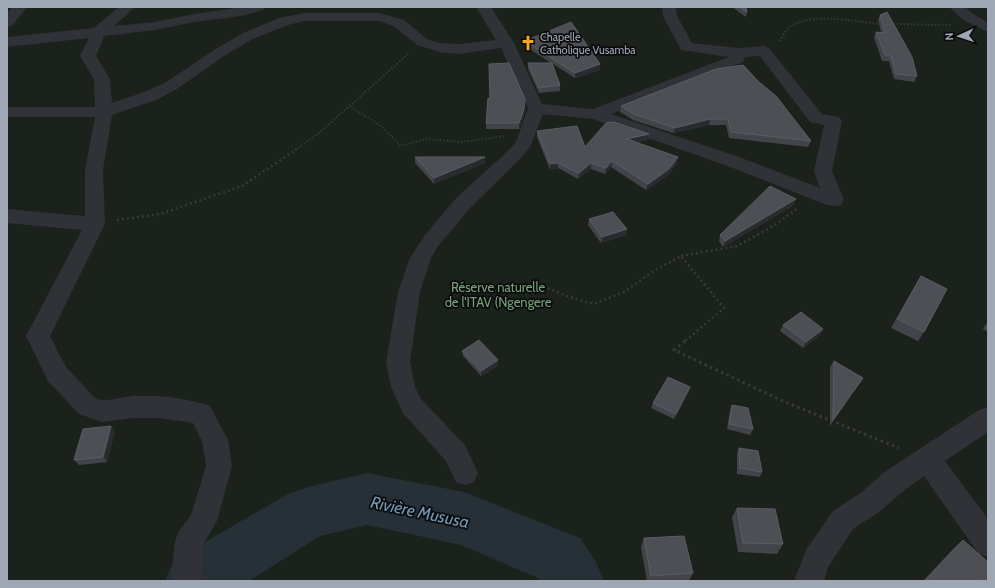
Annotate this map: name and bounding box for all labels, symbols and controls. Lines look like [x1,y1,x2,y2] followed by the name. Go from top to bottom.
[939,16,979,56] north arrow
[540,30,636,57] place label: Chapelle Catholique Vusamba
[942,32,956,41] text: N
[519,34,537,52] church icon: Chapelle Catholique Vusamba
[445,279,552,310] park label: Réserve naturelle de l'ITAV (Ngengere
[369,492,471,532] water label: Rivière Mususa

